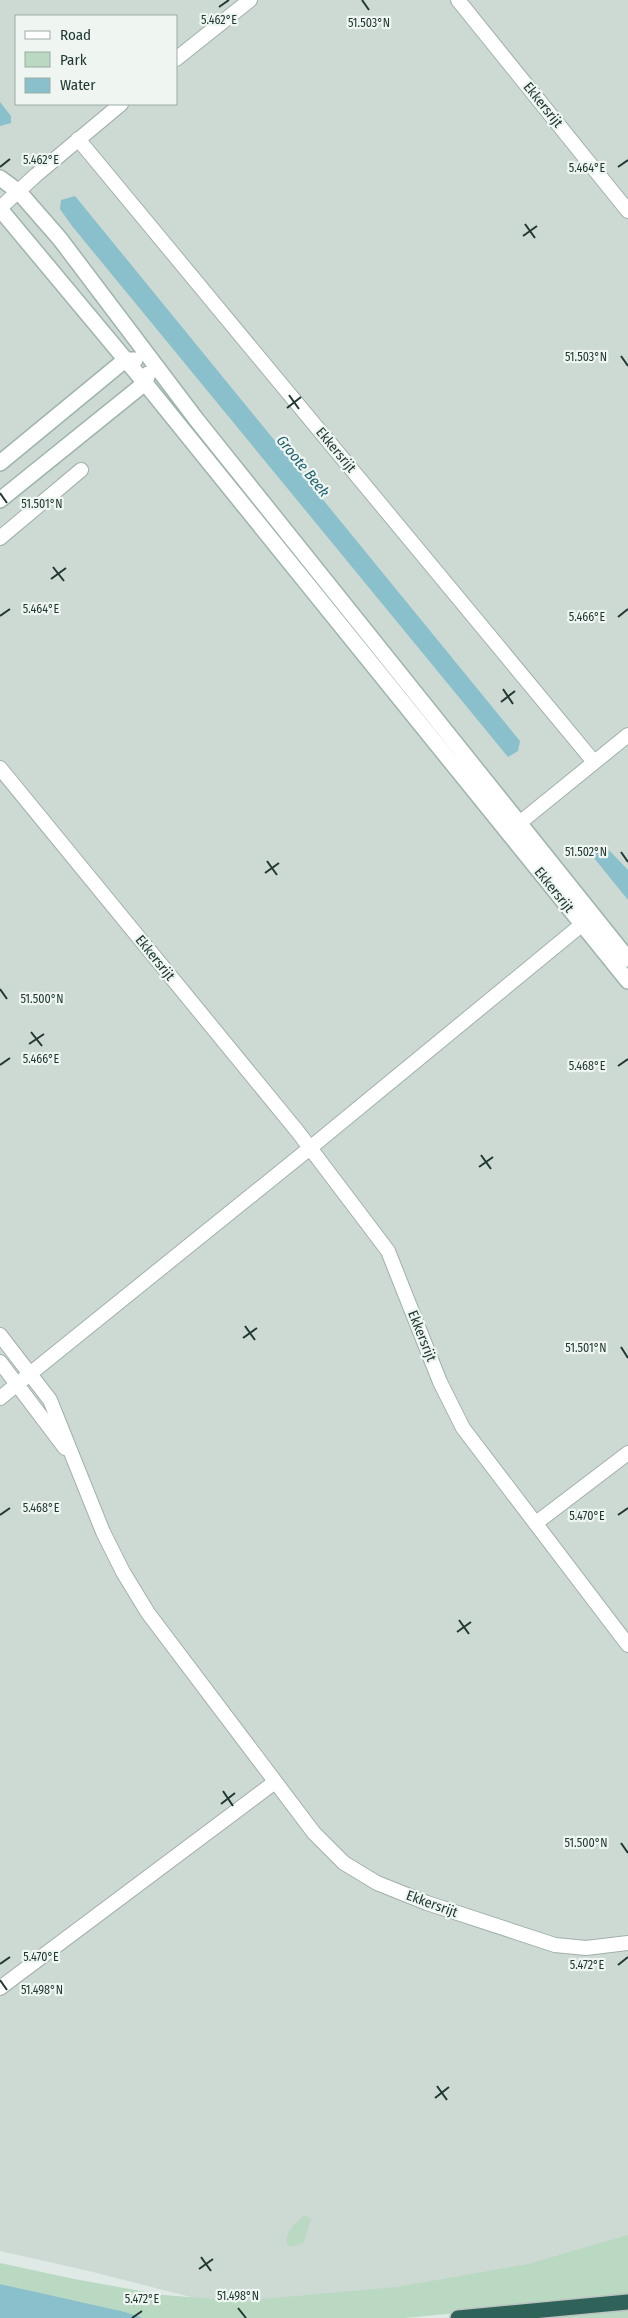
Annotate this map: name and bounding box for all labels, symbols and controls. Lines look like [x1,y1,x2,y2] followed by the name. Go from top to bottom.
[201,13,237,27] text: 5.462°E
[15,15,178,105] legend
[348,16,390,30] text: 51.503°N
[60,26,91,44] text: Road
[60,51,87,69] text: Park
[60,76,96,94] text: Water
[520,79,567,132] street label: Ekkersrijt
[23,153,59,167] text: 5.462°E
[569,161,606,175] text: 5.464°E
[565,350,607,364] text: 51.503°N
[312,424,360,476] street label: Ekkersrijt
[273,432,334,501] water label: Groote Beek
[21,497,63,511] text: 51.501°N
[23,602,60,616] text: 5.464°E
[569,610,606,624] text: 5.466°E
[565,845,607,859] text: 51.502°N
[531,864,578,917] street label: Ekkersrijt
[132,932,179,985] street label: Ekkersrijt
[20,992,64,1006] text: 51.500°N
[23,1052,60,1066] text: 5.466°E
[569,1059,606,1073] text: 5.468°E
[404,1308,440,1364] street label: Ekkersrijt
[565,1341,607,1355] text: 51.501°N
[23,1501,60,1515] text: 5.468°E
[569,1509,605,1523] text: 5.470°E
[564,1836,608,1850] text: 51.500°N
[404,1887,460,1921] street label: Ekkersrijt
[23,1950,59,1964] text: 5.470°E
[570,1958,605,1972] text: 5.472°E
[21,1983,63,1997] text: 51.498°N
[217,2289,259,2303] text: 51.498°N
[125,2292,160,2306] text: 5.472°E

